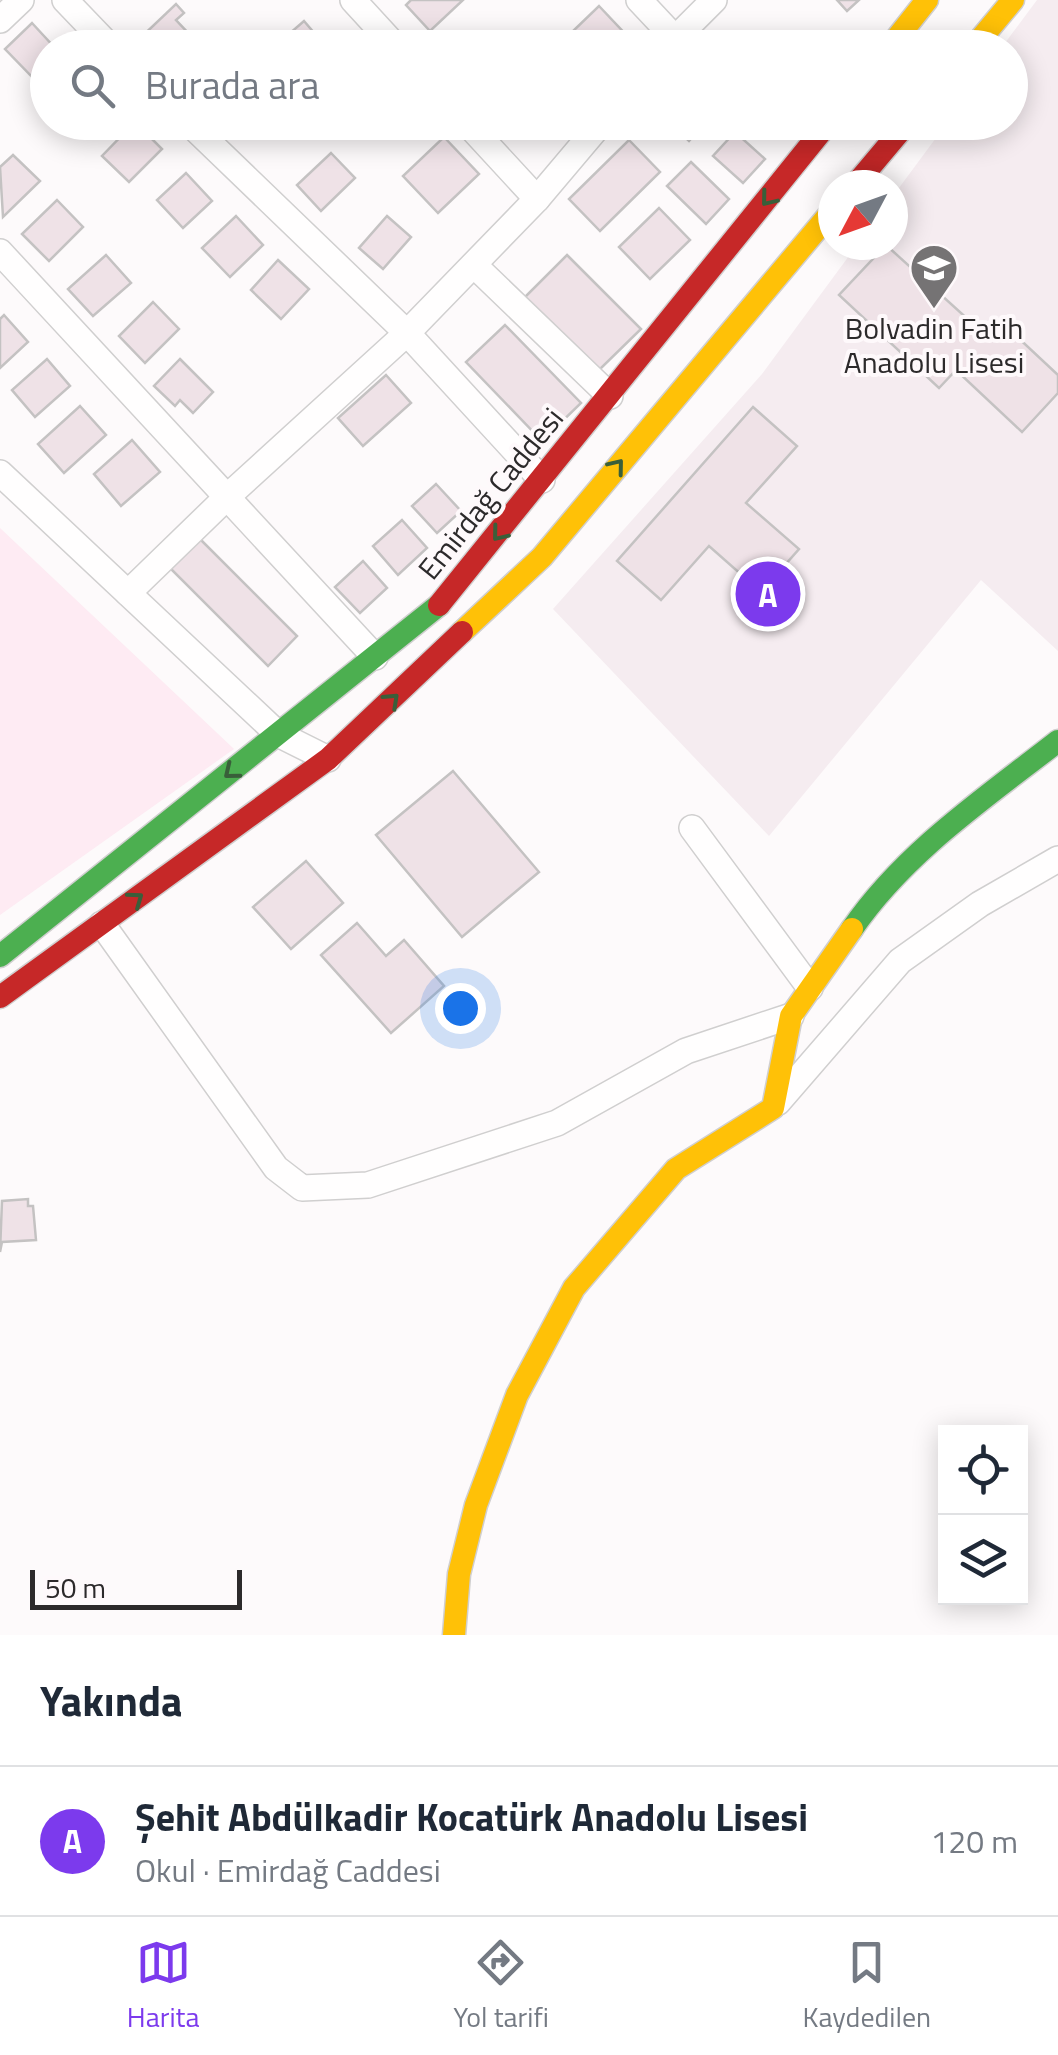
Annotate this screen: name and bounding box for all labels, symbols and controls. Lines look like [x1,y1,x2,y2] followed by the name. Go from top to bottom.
[30,30,1028,140] search box
[145,56,320,114] text: Burada ara
[65,58,120,113] icon: search
[818,170,908,260] north arrow
[762,187,780,205] one-way arrow
[908,242,960,310] school or university icon: Bolvadin Fatih Anadolu Lisesi
[844,305,1024,385] place label: Bolvadin Fatih Anadolu Lisesi
[406,397,574,589] street label: Emirdağ Caddesi
[605,460,623,478] one-way arrow
[493,523,511,541] one-way arrow
[736,556,800,632] pin: A
[380,694,398,712] one-way arrow
[224,760,242,778] one-way arrow
[124,893,143,911] one-way arrow
[435,983,486,1034] your location
[938,1425,1028,1605] map controls
[938,1425,1028,1515] button: locate
[938,1515,1028,1605] button: layers
[30,1565,242,1610] scale bar
[45,1566,106,1609] text: 50 m
[40,1668,182,1732] text: Yakında
[135,1788,808,1846] text: Şehit Abdülkadir Kocatürk Anadolu Lisesi
[63,1817,82,1865] text: A
[930,1817,1018,1865] text: 120 m
[135,1846,441,1894] text: Okul · Emirdağ Caddesi
[127,1935,199,2038] tab: Harita
[453,1935,549,2038] tab: Yol tarifi
[803,1935,931,2038] tab: Kaydedilen

